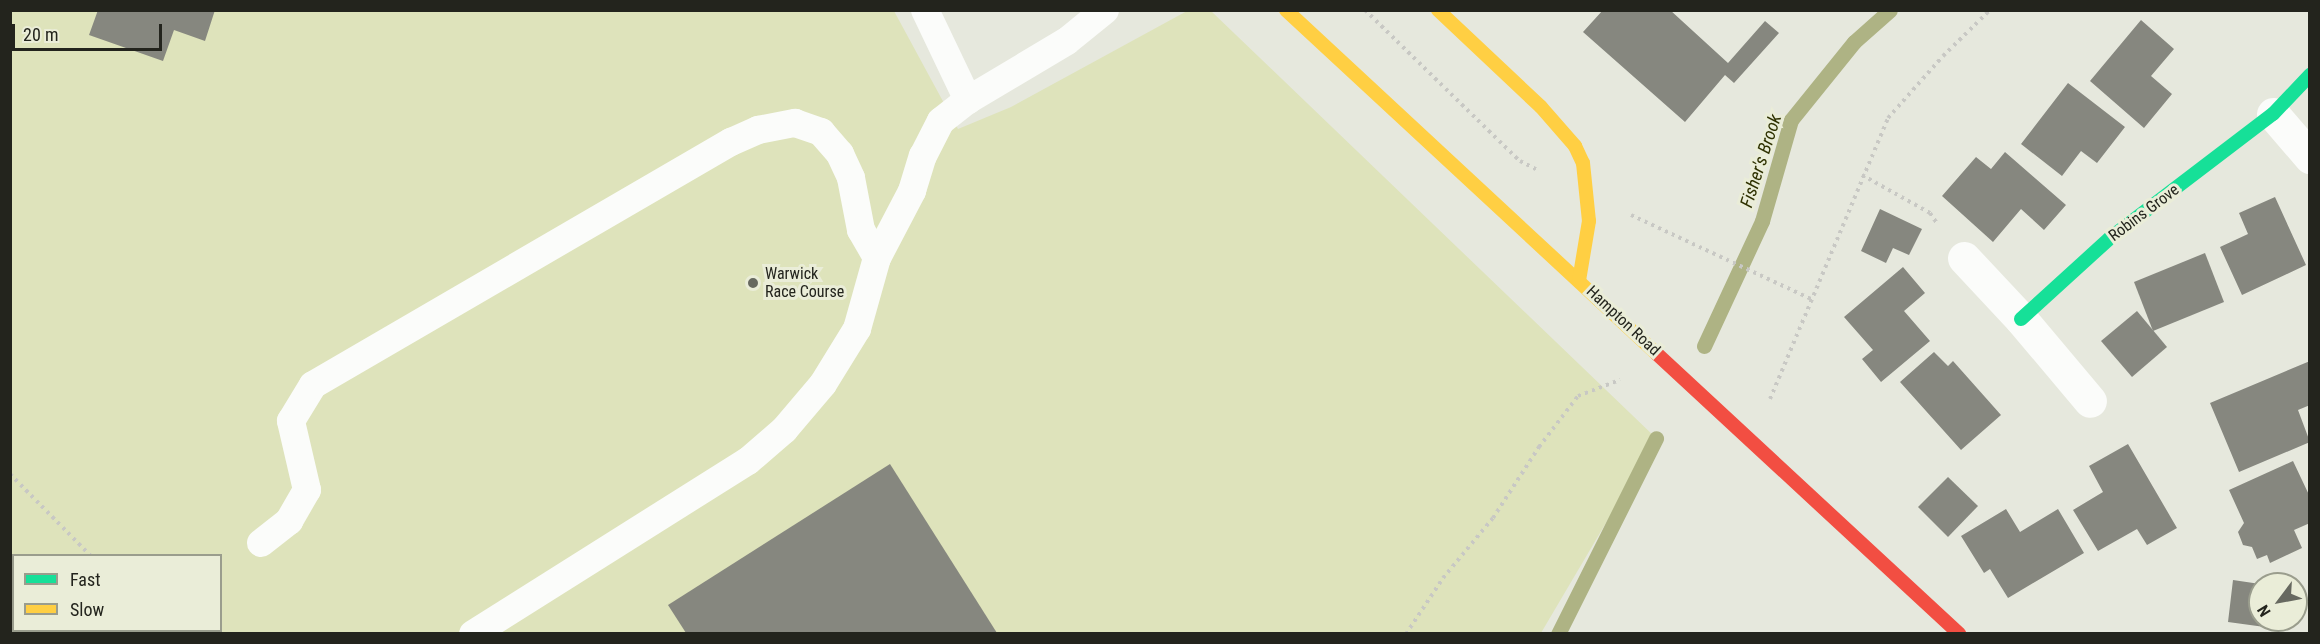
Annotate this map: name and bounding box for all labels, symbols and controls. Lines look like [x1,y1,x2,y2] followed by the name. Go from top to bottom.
[15,12,165,50] scale bar
[23,24,58,45] text: 20 m
[1736,112,1786,210] water label: Fisher's Brook
[2105,180,2183,246] street label: Robins Grove
[765,264,844,302] place label: Warwick Race Course
[746,276,760,290] marker: Warwick Race Course
[1582,282,1664,360] street label: Hampton Road
[12,554,222,632] legend
[70,569,101,590] text: Fast
[2248,572,2308,632] north arrow
[70,599,104,620] text: Slow
[2253,602,2275,620] text: N

